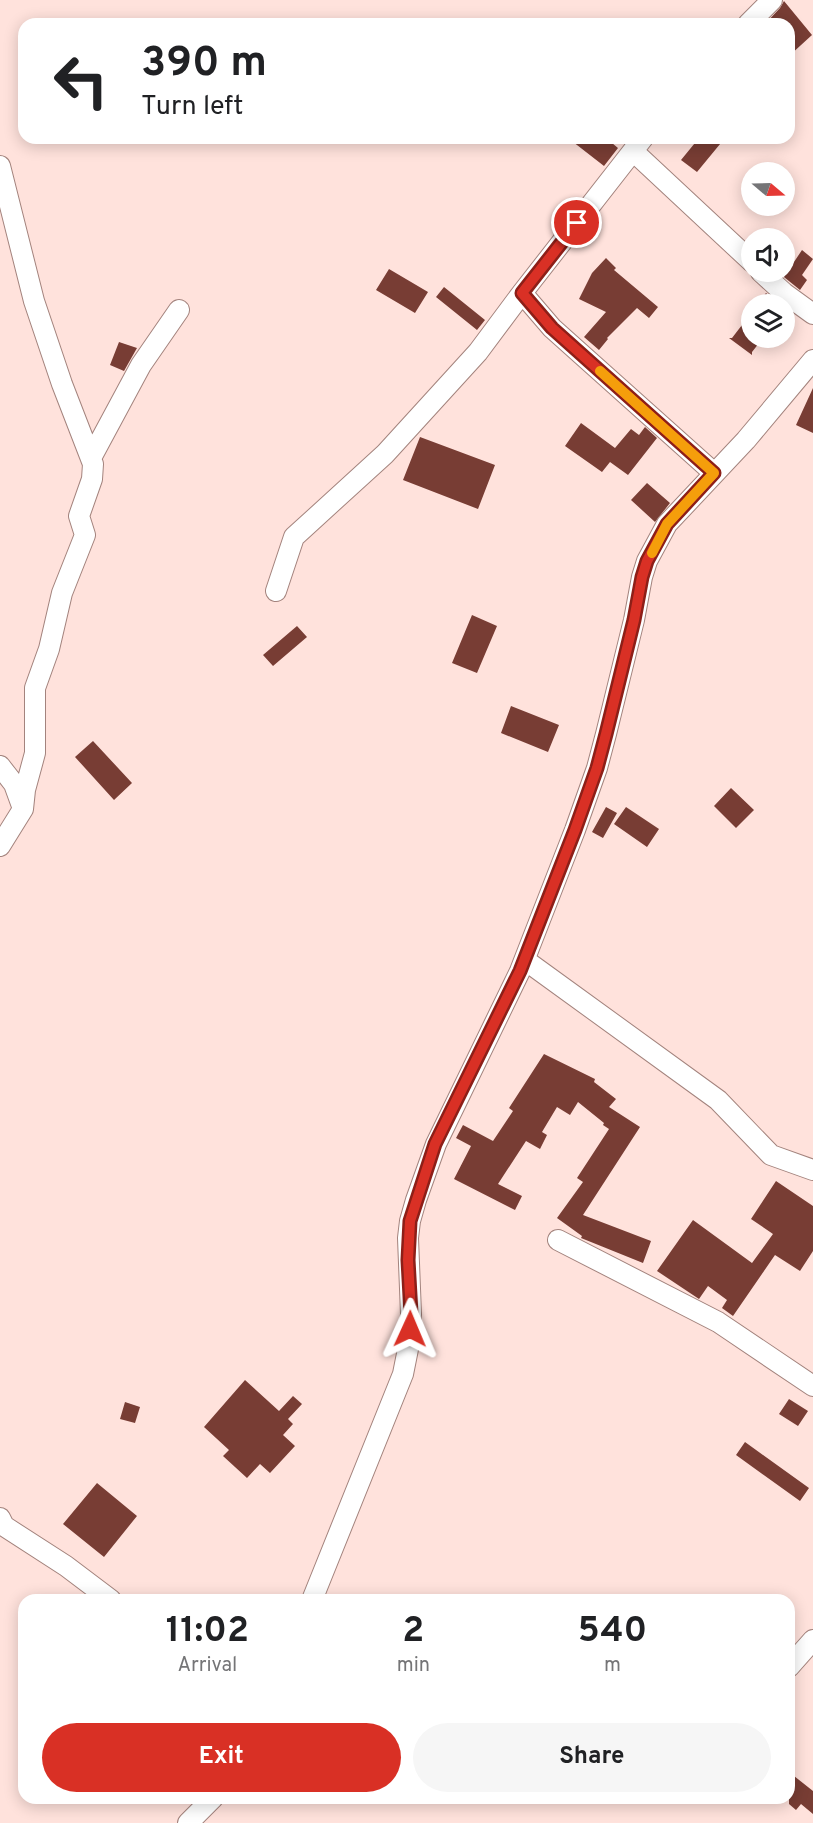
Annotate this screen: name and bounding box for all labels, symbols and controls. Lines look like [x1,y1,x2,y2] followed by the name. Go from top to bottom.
[141,38,267,91] text: 390 m
[42,42,120,120] icon: left
[141,90,243,124] text: Turn left
[741,162,795,216] north arrow
[741,162,795,348] map controls
[551,197,602,248] pin
[560,206,593,239] icon: arrive
[741,228,795,282] button: sound
[741,294,795,348] button: layers
[378,1297,442,1361] position arrow
[166,1609,249,1655] text: 11:02
[402,1609,424,1655] text: 2
[578,1609,647,1655] text: 540
[178,1653,237,1679] text: Arrival
[397,1653,430,1679] text: min
[604,1653,621,1679] text: m
[42,1723,401,1792] button: Exit
[413,1723,771,1792] button: Share

